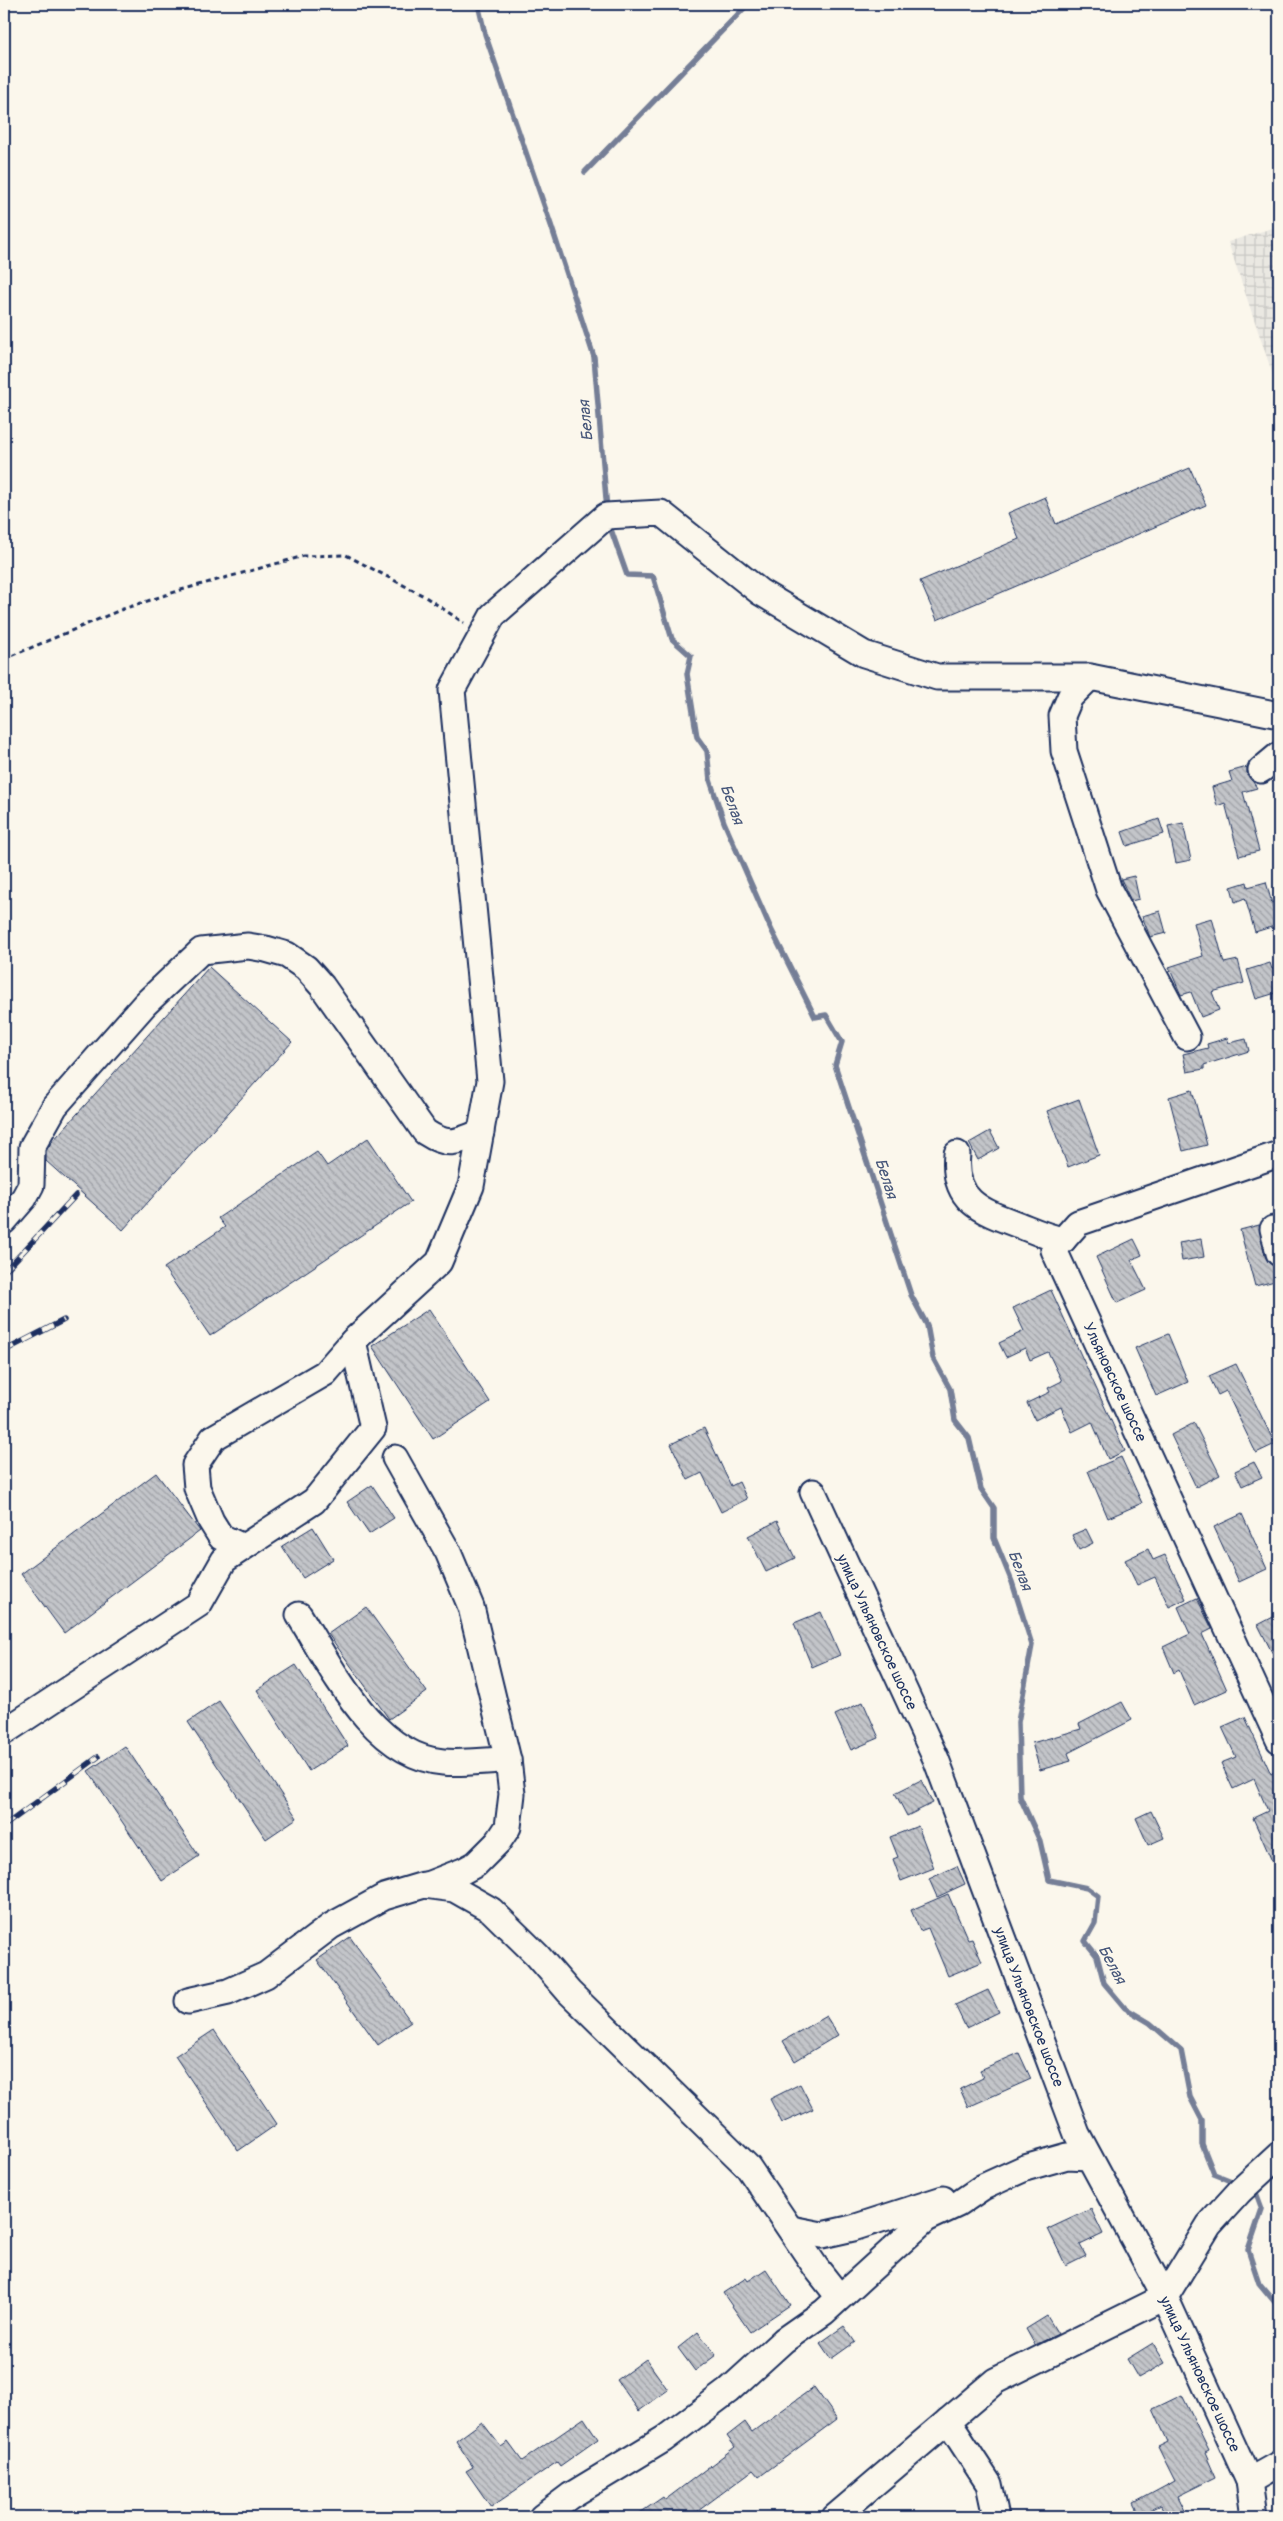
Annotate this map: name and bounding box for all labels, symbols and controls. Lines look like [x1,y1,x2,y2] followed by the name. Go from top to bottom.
[574,398,598,442] water label: Белая
[716,782,749,828] water label: Белая
[870,1156,902,1202] water label: Белая
[1079,1320,1151,1445] street label: Ульяновское шоссе
[1003,1548,1037,1594] water label: Белая
[832,1550,921,1714] street label: улица Ульяновское шоссе
[989,1924,1068,2090] street label: улица Ульяновское шоссе
[1094,1942,1131,1989] water label: Белая
[1155,2292,1244,2456] street label: улица Ульяновское шоссе

